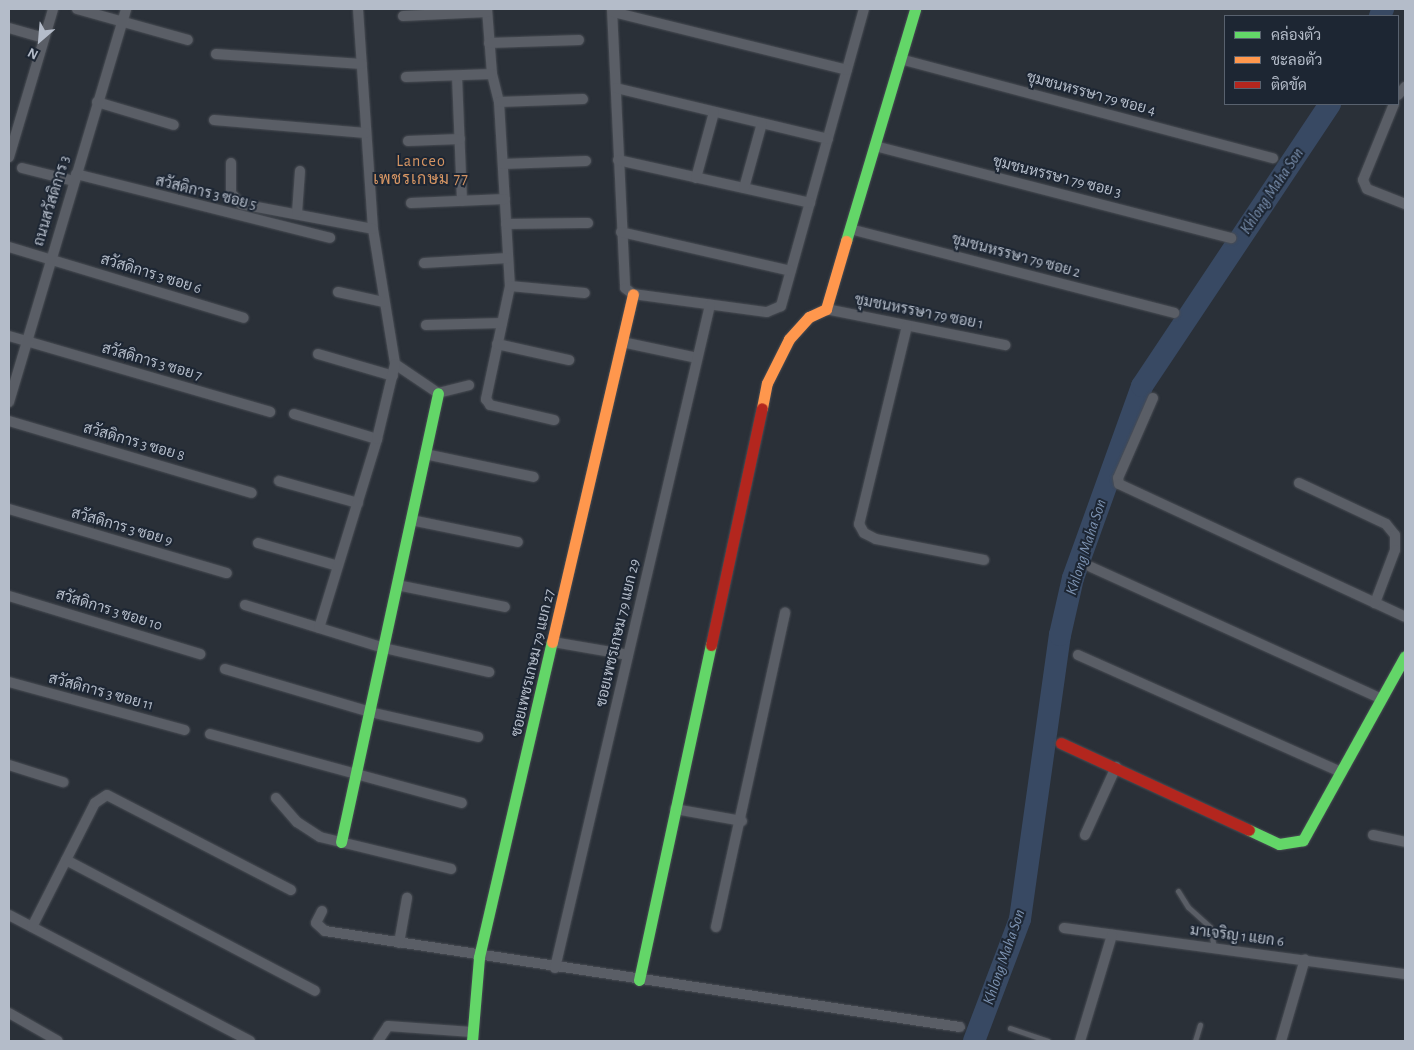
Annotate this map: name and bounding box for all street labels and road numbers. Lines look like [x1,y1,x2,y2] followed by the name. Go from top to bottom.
[1024,68,1158,120] street label: ชุมชนหรรษา 79 ซอย 4
[991,152,1123,202] street label: ชุมชนหรรษา 79 ซอย 3
[30,154,74,248] street label: ถนนสวัสดิการ 3
[154,172,258,214] street label: สวัสดิการ 3 ซอย 5
[950,230,1082,282] street label: ชุมชนหรรษา 79 ซอย 2
[98,250,204,298] street label: สวัสดิการ 3 ซอย 6
[853,291,985,333] street label: ชุมชนหรรษา 79 ซอย 1
[100,339,204,385] street label: สวัสดิการ 3 ซอย 7
[81,419,187,465] street label: สวัสดิการ 3 ซอย 8
[69,504,175,550] street label: สวัสดิการ 3 ซอย 9
[592,557,644,709] street label: ซอยเพชรเกษม 79 แยก 29
[54,585,164,635] street label: สวัสดิการ 3 ซอย 10
[507,588,559,738] street label: ซอยเพชรเกษม 79 แยก 27
[47,669,155,715] street label: สวัสดิการ 3 ซอย 11
[1189,921,1285,951] street label: มาเจริญ 1 แยก 6

